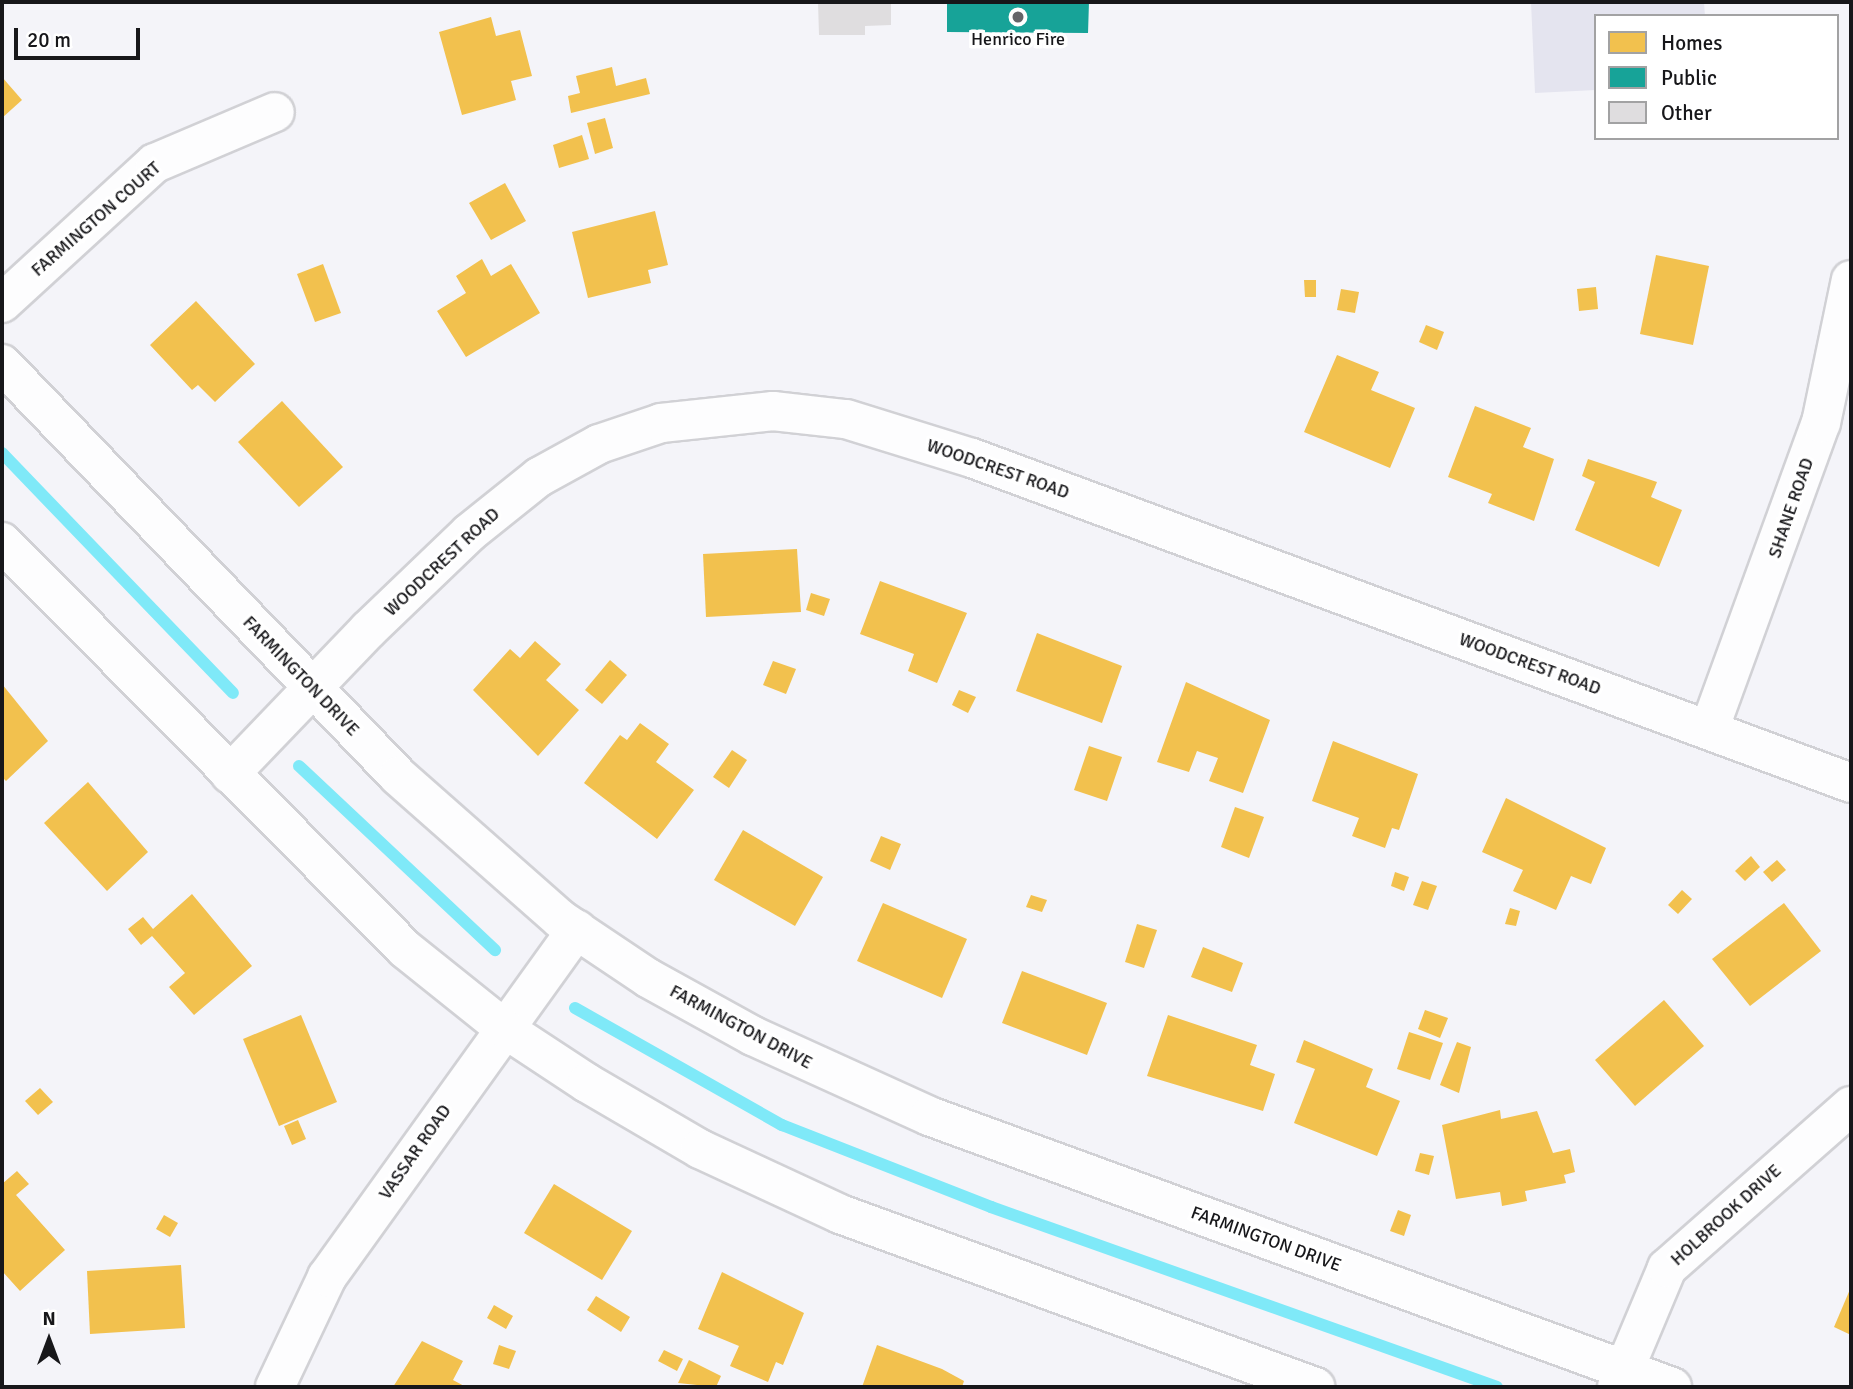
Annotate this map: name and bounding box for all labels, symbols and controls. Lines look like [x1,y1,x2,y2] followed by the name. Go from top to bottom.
[1010,9,1026,25] marker: Henrico Fire
[18,14,144,58] scale bar
[1594,14,1839,140] legend
[27,27,71,53] text: 20 m
[971,28,1065,50] place label: Henrico Fire
[1661,30,1723,56] text: Homes
[1661,65,1717,91] text: Public
[1661,100,1712,126] text: Other
[27,157,165,281] street label: FARMINGTON COURT
[924,434,1072,504] street label: WOODCREST ROAD
[1764,455,1818,561] street label: SHANE ROAD
[380,503,504,621] street label: WOODCREST ROAD
[238,612,364,740] street label: FARMINGTON DRIVE
[1456,628,1604,700] street label: WOODCREST ROAD
[666,980,816,1074] street label: FARMINGTON DRIVE
[374,1100,456,1204] street label: VASSAR ROAD
[1666,1160,1786,1270] street label: HOLBROOK DRIVE
[1188,1202,1344,1276] street label: FARMINGTON DRIVE
[14,1305,84,1375] north arrow
[42,1307,56,1331] text: N

